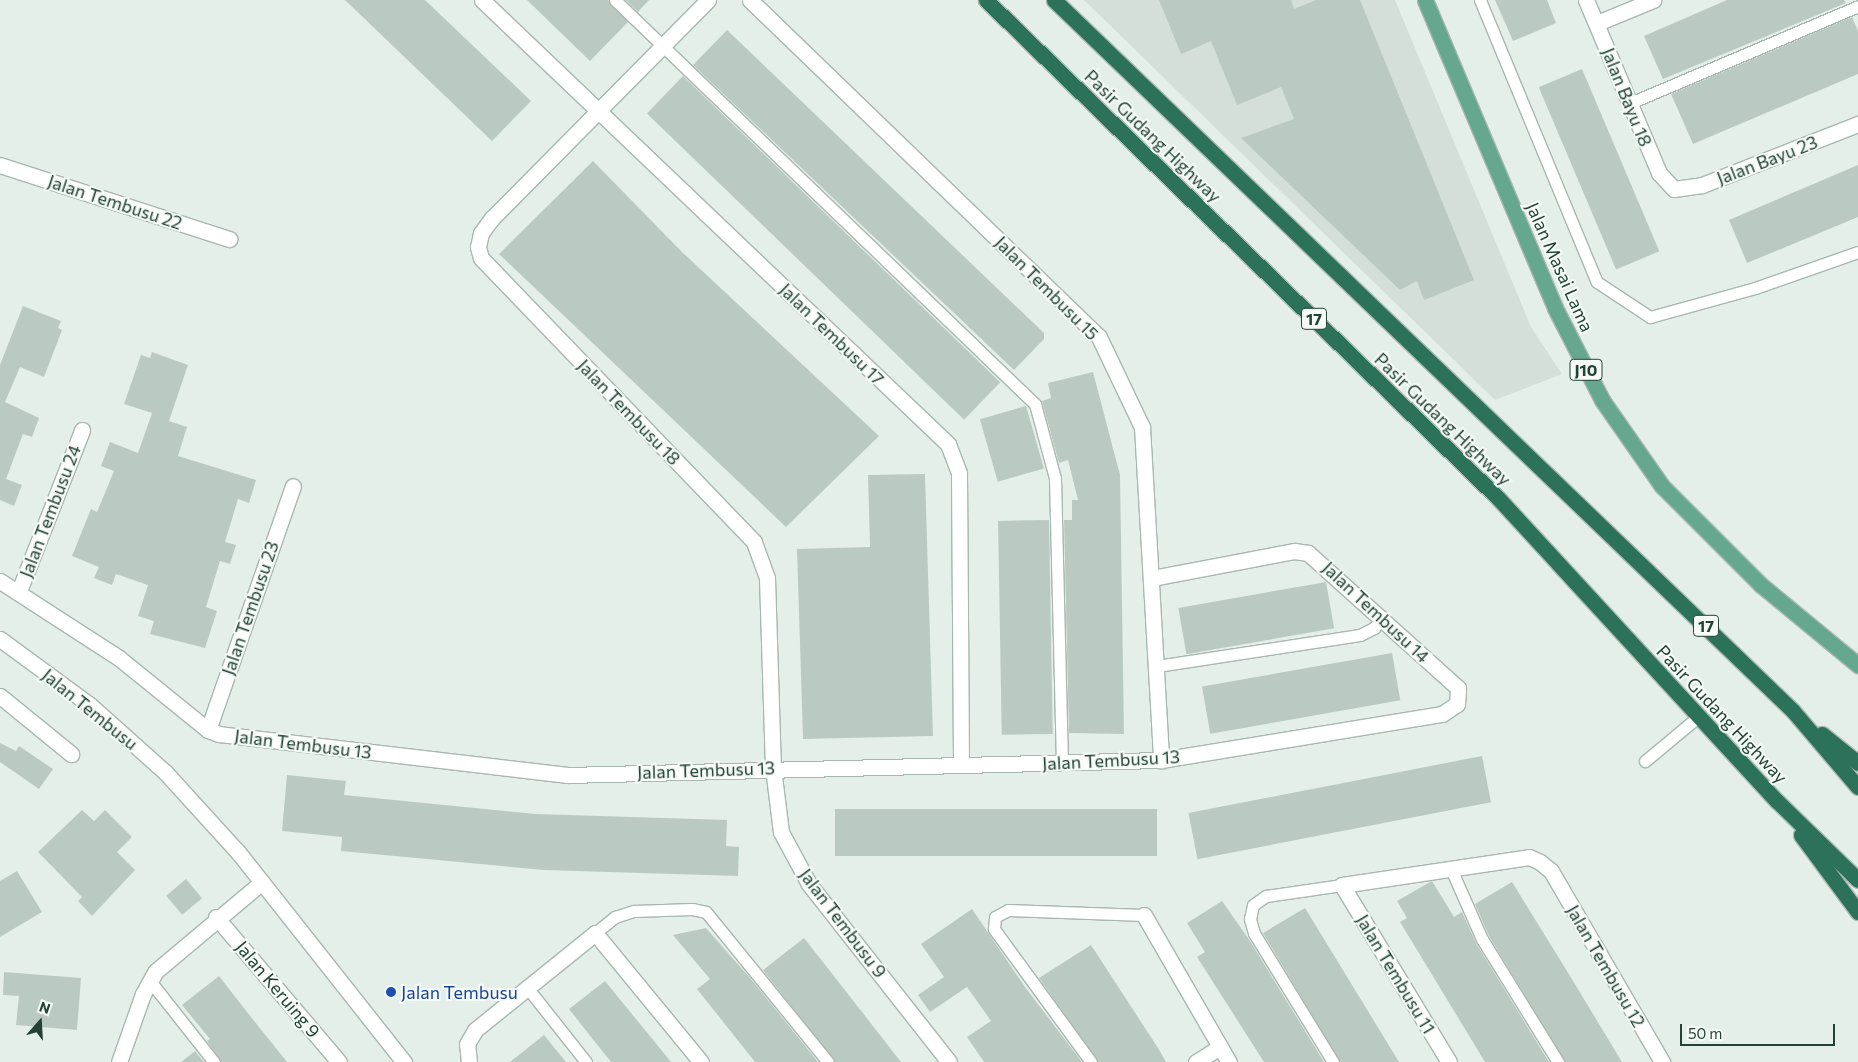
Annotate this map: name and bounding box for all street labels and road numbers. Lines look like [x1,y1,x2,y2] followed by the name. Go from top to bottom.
[1597,44,1657,150] street label: Jalan Bayu 18
[1080,65,1226,207] street label: Pasir Gudang Highway
[1714,131,1820,189] street label: Jalan Bayu 23
[45,170,185,234] street label: Jalan Tembusu 22
[1522,199,1598,335] street label: Jalan Masai Lama
[991,232,1103,344] street label: Jalan Tembusu 15
[775,279,889,389] street label: Jalan Tembusu 17
[1300,306,1328,332] road number: 17
[1370,348,1516,490] street label: Pasir Gudang Highway
[573,355,685,469] street label: Jalan Tembusu 18
[1568,356,1604,384] road number: J10
[15,441,85,581] street label: Jalan Tembusu 24
[217,538,283,678] street label: Jalan Tembusu 23
[1318,557,1434,667] street label: Jalan Tembusu 14
[1692,612,1720,640] road number: 17
[1652,640,1792,788] street label: Pasir Gudang Highway
[38,664,142,754] street label: Jalan Tembusu
[233,725,373,763] street label: Jalan Tembusu 13
[1041,746,1181,774] street label: Jalan Tembusu 13
[637,757,775,783] street label: Jalan Tembusu 13
[795,864,891,982] street label: Jalan Tembusu 9
[1562,901,1650,1031] street label: Jalan Tembusu 12
[1352,910,1440,1038] street label: Jalan Tembusu 11
[231,936,325,1042] street label: Jalan Keruing 9

